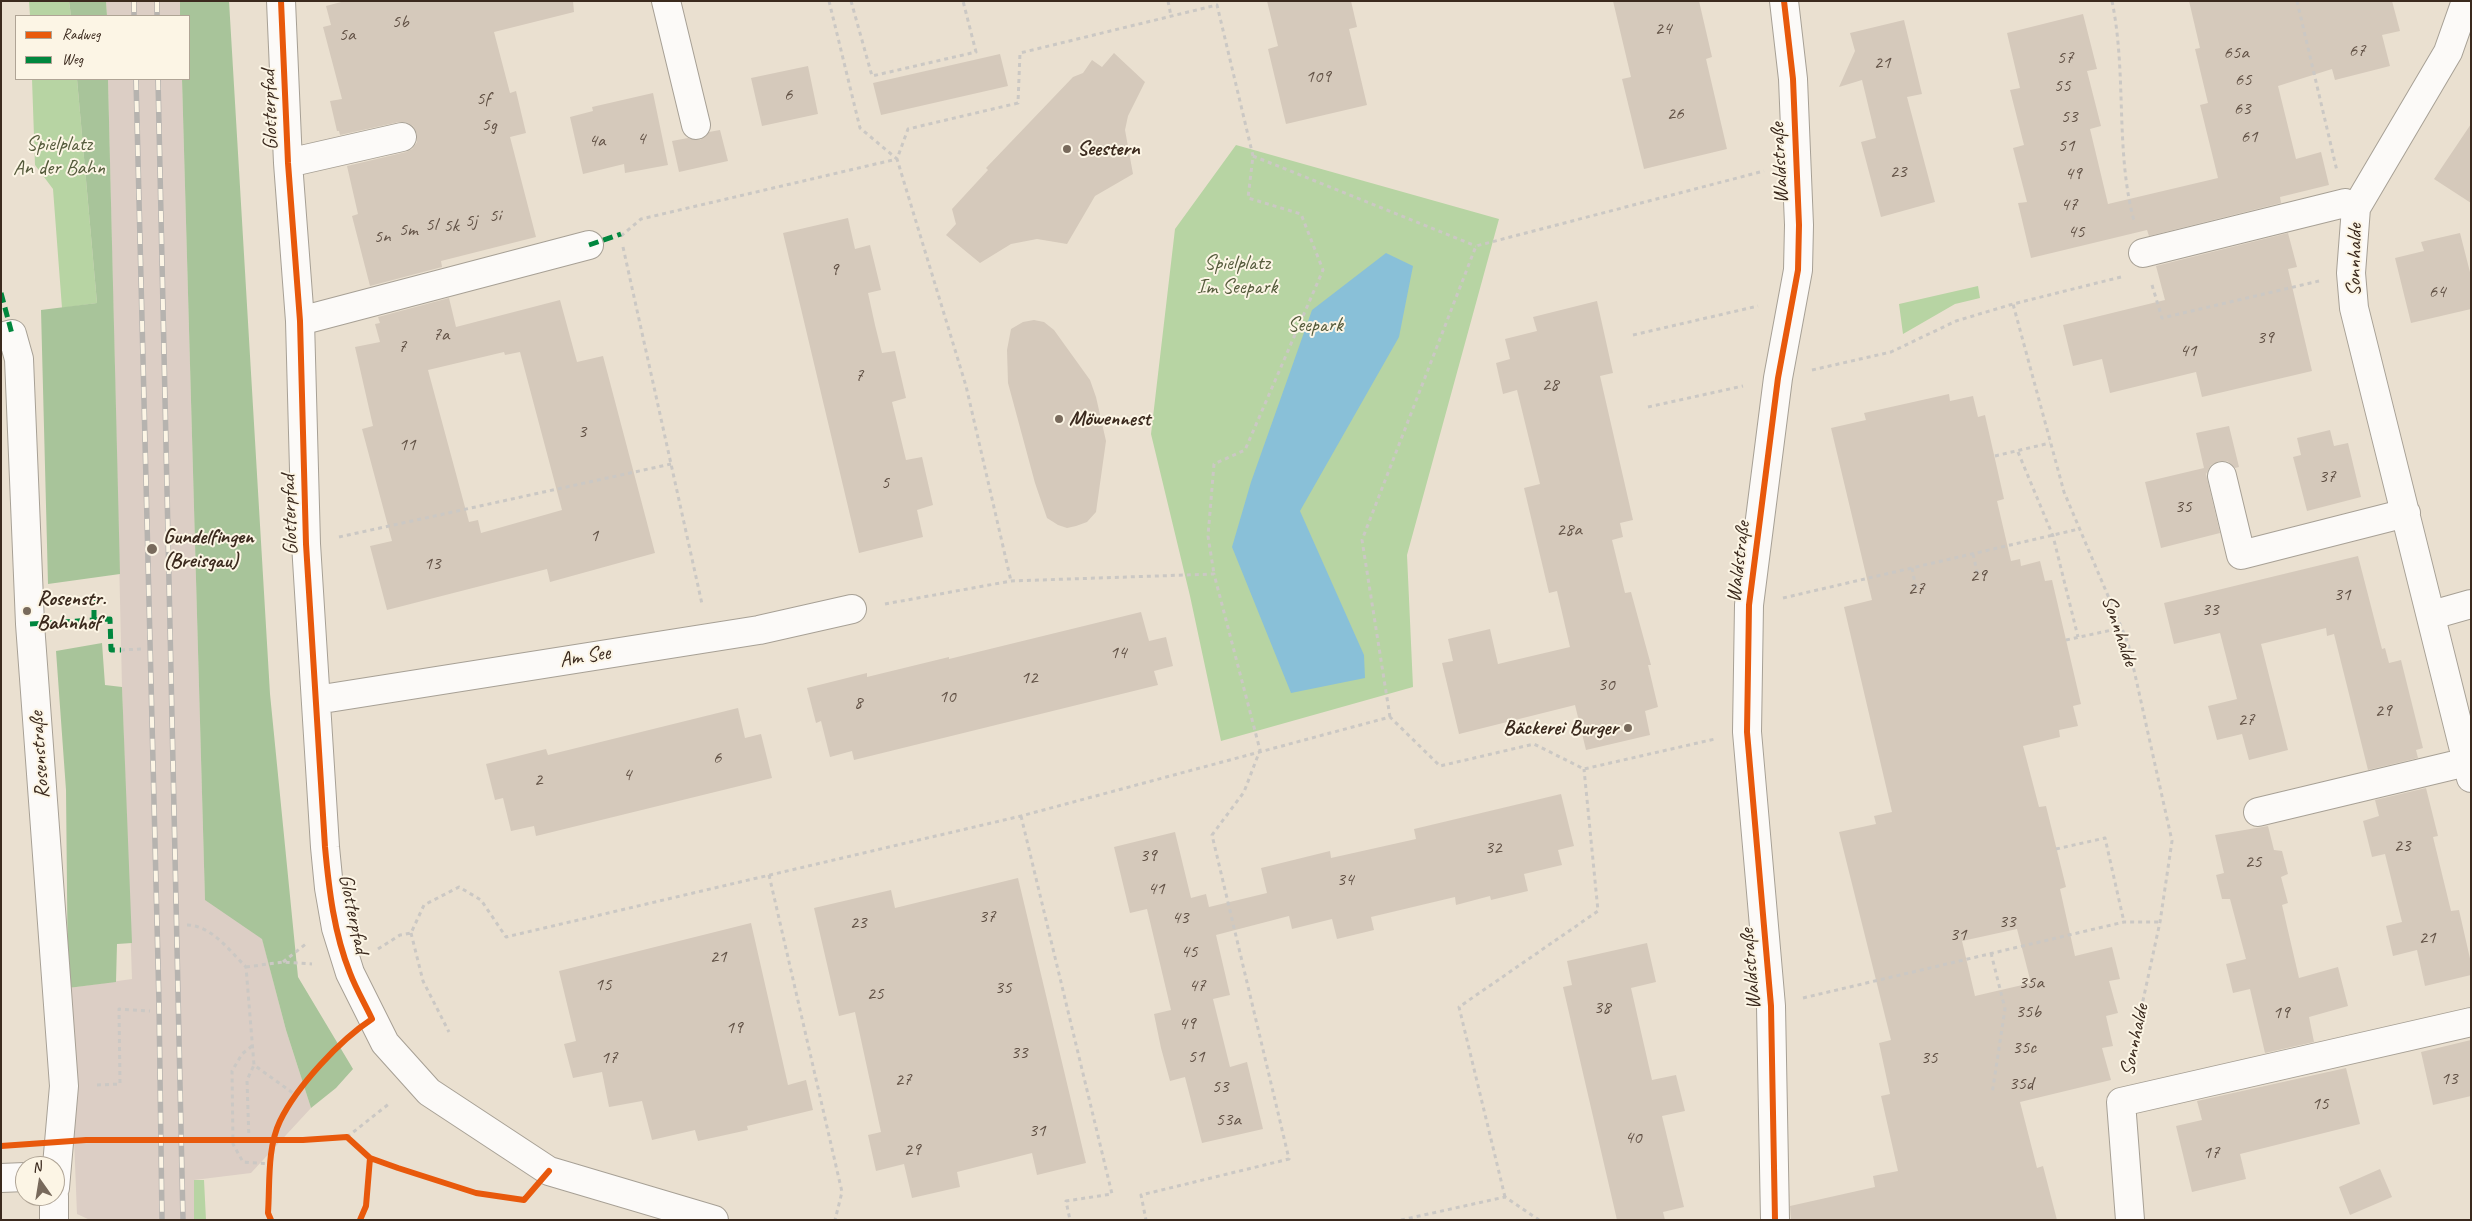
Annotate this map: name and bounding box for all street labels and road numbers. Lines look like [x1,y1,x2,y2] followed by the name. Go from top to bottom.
[256,69,284,151] street label: Glotterpfad
[1765,122,1795,204] street label: Waldstraße
[2342,223,2368,297] street label: Sonnhalde
[276,474,304,556] street label: Glotterpfad
[1722,520,1756,604] street label: Waldstraße
[2095,592,2143,670] street label: Sonnhalde
[558,641,612,673] street label: Am See
[24,711,56,799] street label: Rosenstraße
[332,872,374,956] street label: Glotterpfad
[1735,927,1767,1011] street label: Waldstraße
[2115,1002,2155,1078] street label: Sonnhalde

